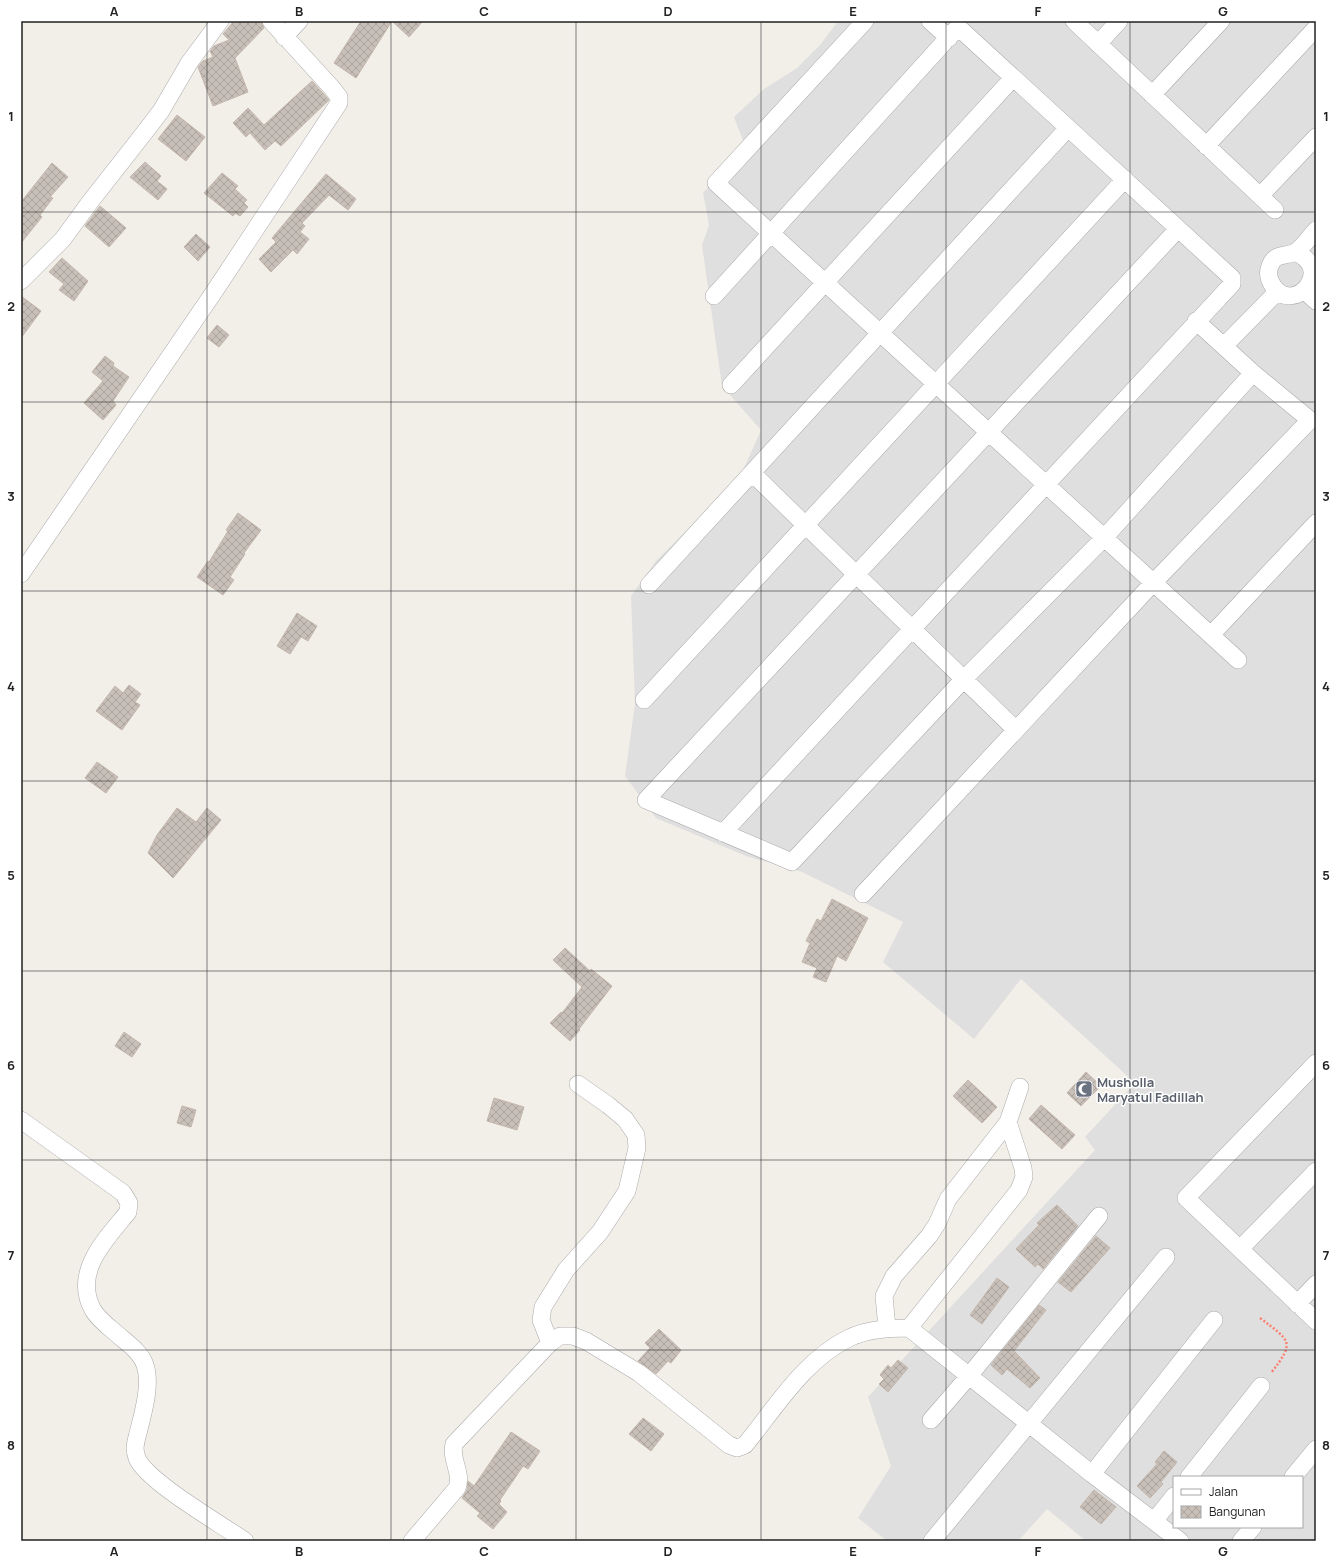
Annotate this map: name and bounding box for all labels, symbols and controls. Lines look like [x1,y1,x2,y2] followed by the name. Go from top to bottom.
[110,2,119,20] text: A
[295,2,303,20] text: B
[479,2,489,20] text: C
[663,2,673,20] text: D
[849,2,857,20] text: E
[1035,2,1042,20] text: F
[1218,2,1228,20] text: G
[8,107,14,125] text: 1
[1323,107,1329,125] text: 1
[7,297,15,315] text: 2
[1322,297,1330,315] text: 2
[7,487,15,505] text: 3
[1322,487,1330,505] text: 3
[7,677,15,695] text: 4
[1322,677,1330,695] text: 4
[7,866,15,884] text: 5
[1322,866,1330,884] text: 5
[7,1056,15,1074] text: 6
[1322,1056,1330,1074] text: 6
[1097,1073,1204,1106] place label: Musholla Maryatul Fadillah
[1074,1079,1094,1099] mosque icon: Musholla Maryatul Fadillah
[8,1246,15,1264] text: 7
[1323,1246,1330,1264] text: 7
[7,1436,15,1454] text: 8
[1322,1436,1330,1454] text: 8
[1173,1476,1303,1528] legend
[1209,1483,1238,1500] text: Jalan
[1209,1503,1265,1520] text: Bangunan
[110,1542,119,1560] text: A
[295,1542,303,1560] text: B
[479,1542,489,1560] text: C
[663,1542,673,1560] text: D
[849,1542,857,1560] text: E
[1035,1542,1042,1560] text: F
[1218,1542,1228,1560] text: G

